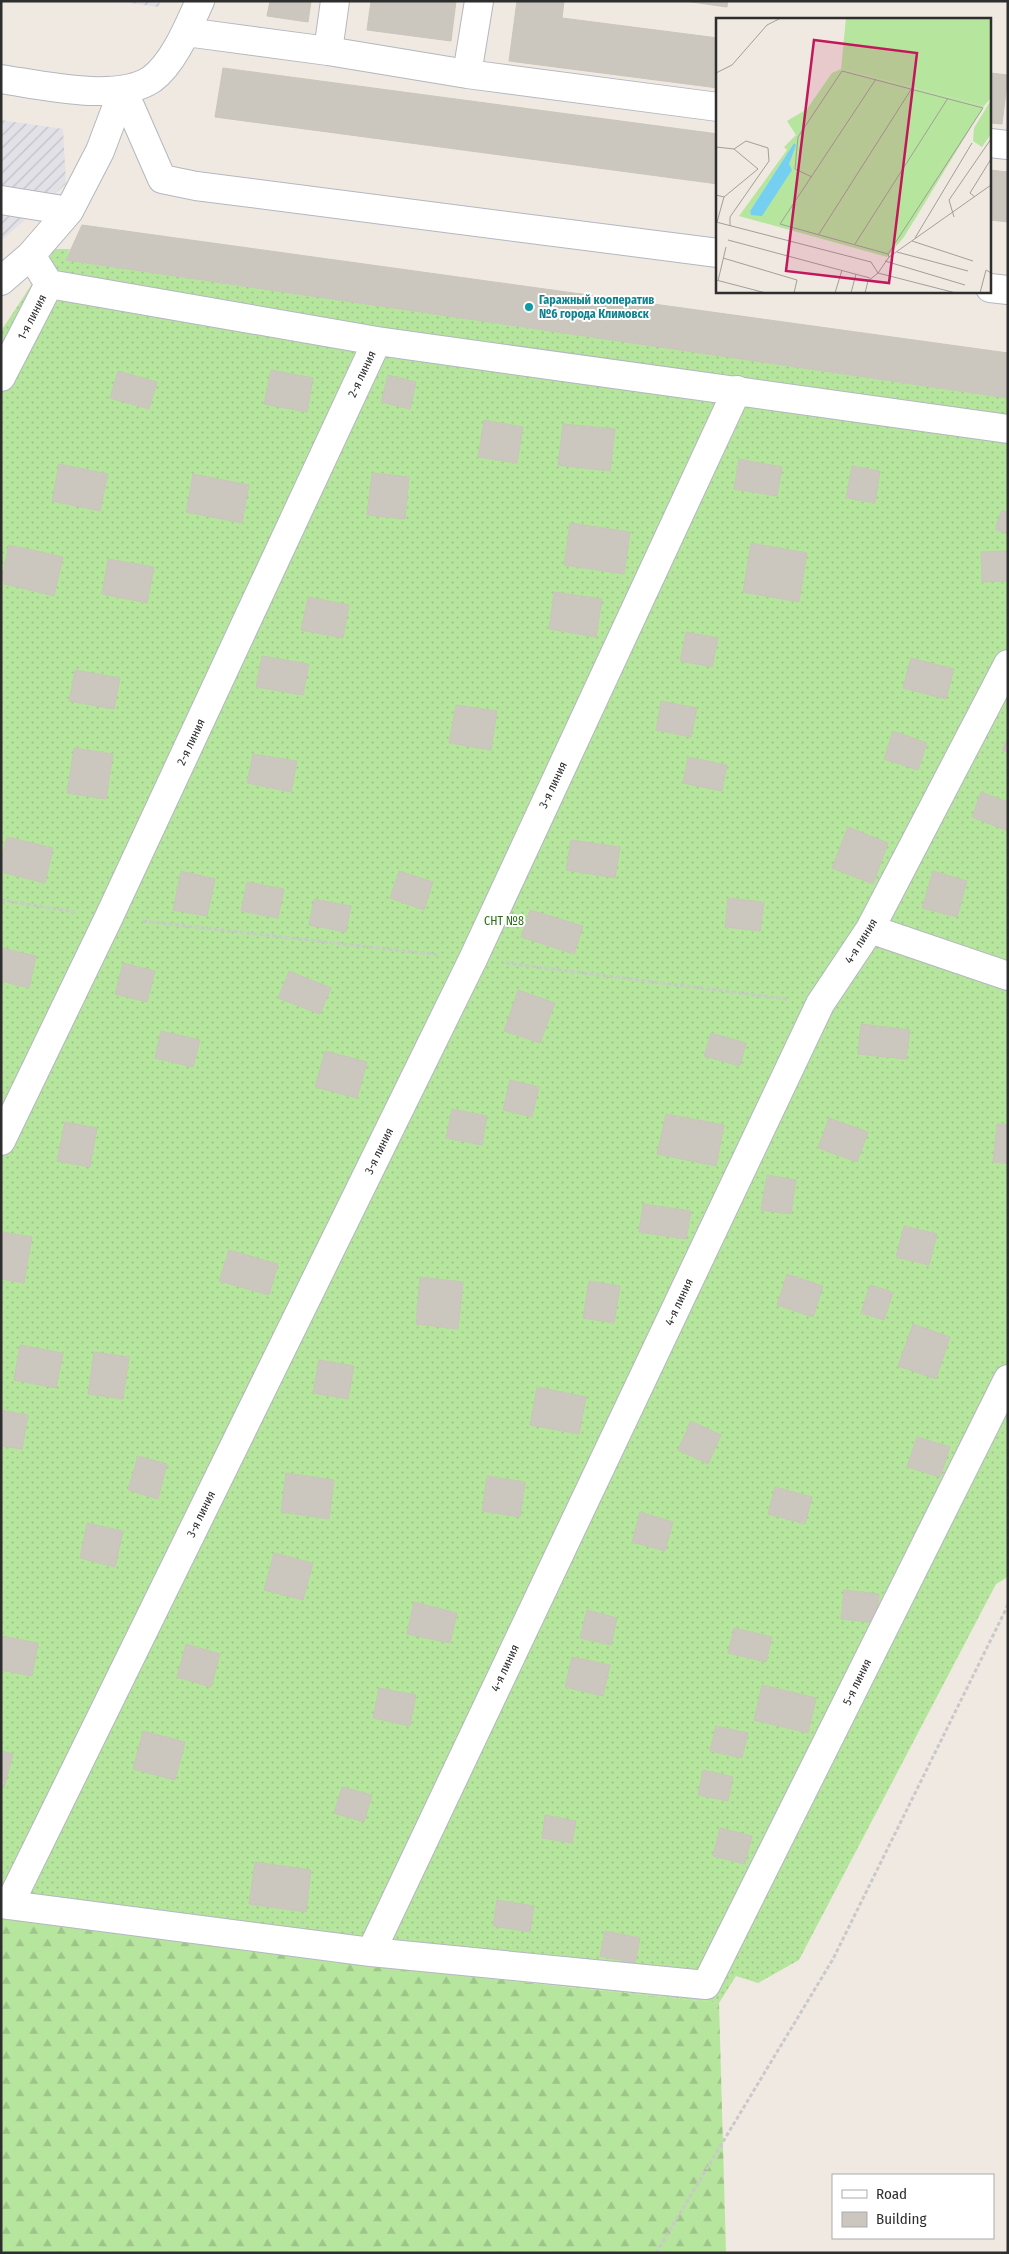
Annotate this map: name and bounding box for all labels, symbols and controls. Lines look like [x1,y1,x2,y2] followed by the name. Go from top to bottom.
[716,18,992,292] inset map
[15,292,49,342] street label: 1-я линия
[539,293,654,321] place label: Гаражный кооператив №6 города Климовск
[523,301,535,313] marker: Гаражный кооператив №6 города Климовск
[345,348,379,400] street label: 2-я линия
[174,716,208,768] street label: 2-я линия
[536,759,570,811] street label: 3-я линия
[484,914,524,928] park label: СНТ №8
[842,916,880,966] street label: 4-я линия
[362,1126,396,1176] street label: 3-я линия
[662,1276,696,1328] street label: 4-я линия
[184,1489,218,1539] street label: 3-я линия
[488,1642,522,1694] street label: 4-я линия
[840,1656,874,1708] street label: 5-я линия
[832,2174,994,2239] legend
[876,2185,907,2203] text: Road
[876,2210,927,2228] text: Building

